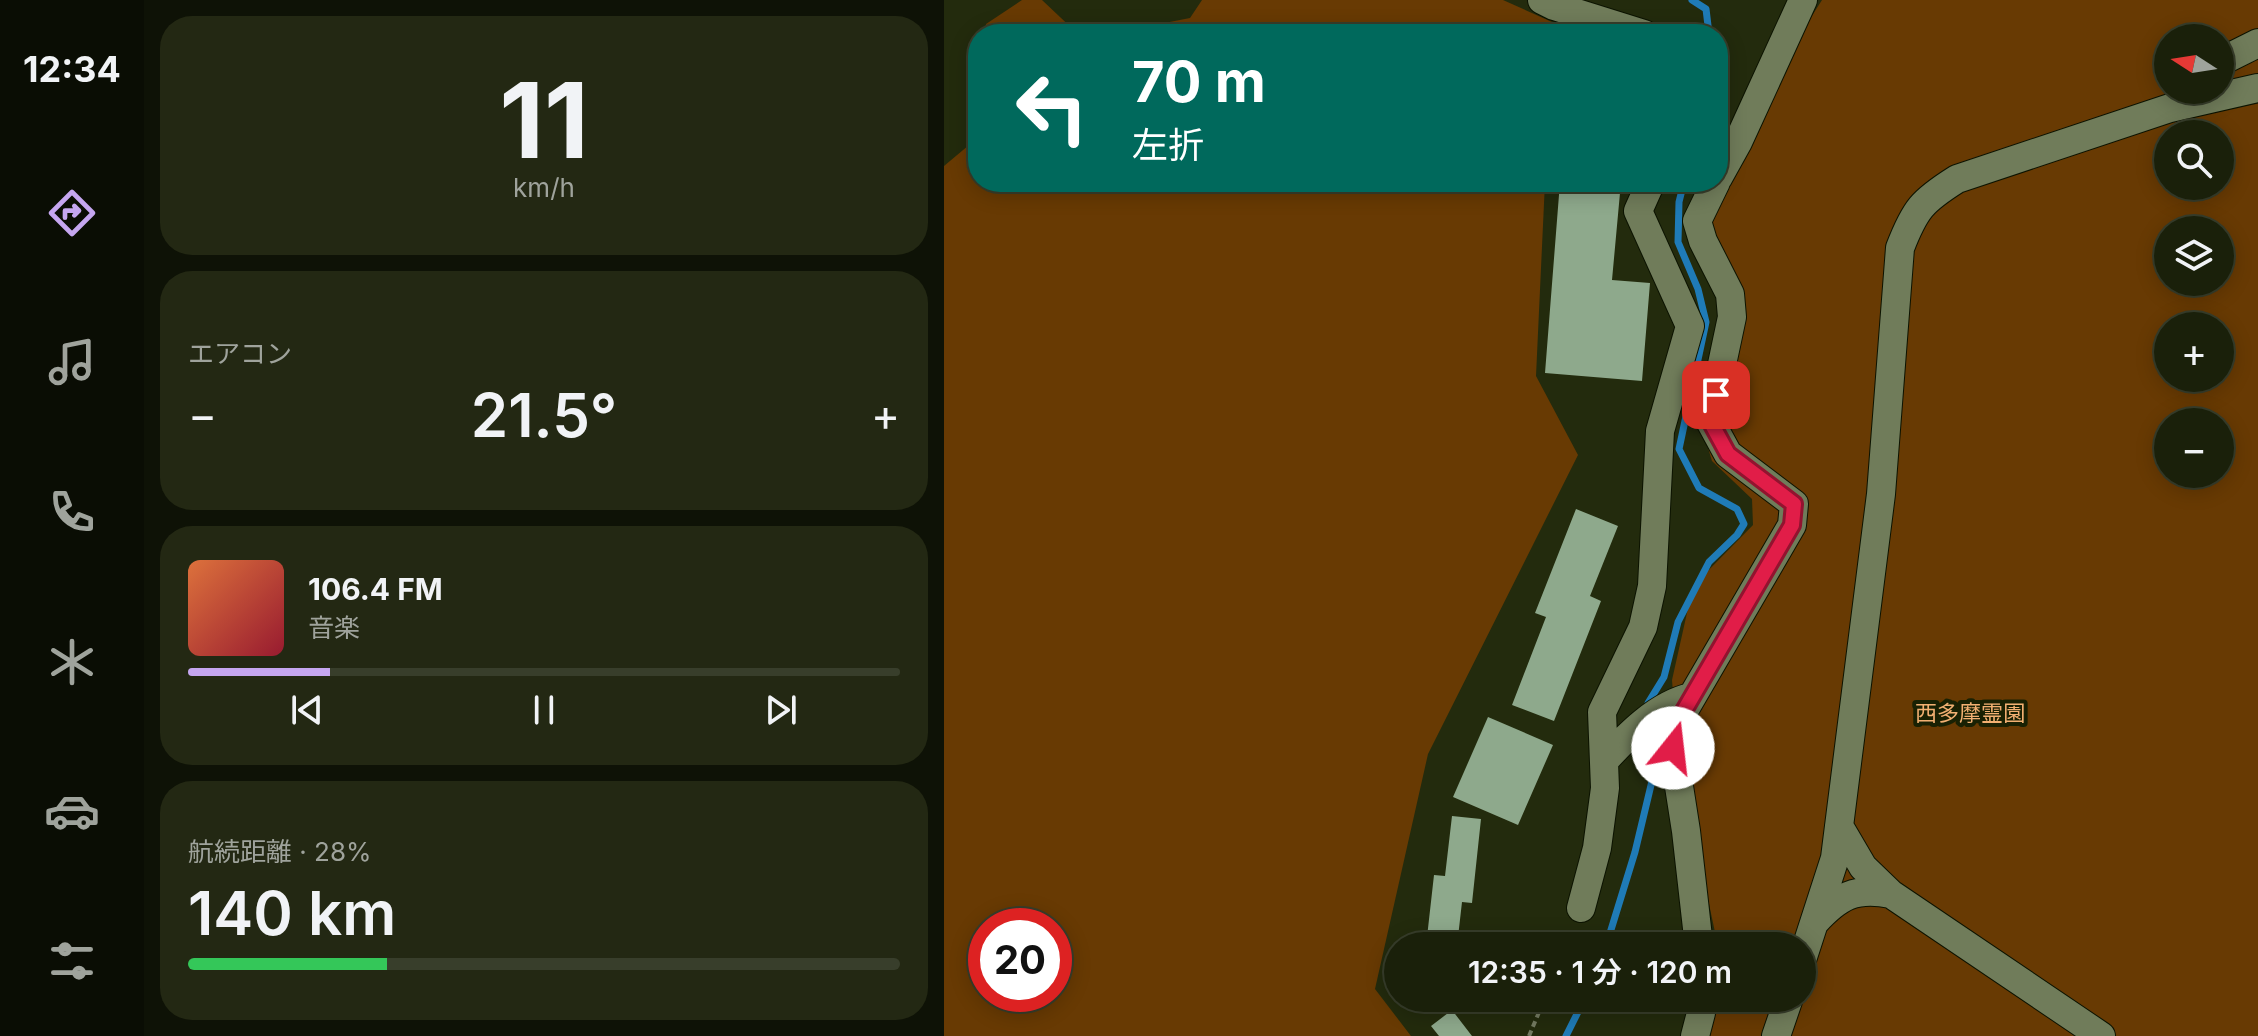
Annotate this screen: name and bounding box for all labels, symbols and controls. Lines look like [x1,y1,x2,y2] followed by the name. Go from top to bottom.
[2154,24,2234,104] north arrow
[2154,24,2234,488] map controls
[23,47,121,91] text: 12:34
[1132,48,1266,116] text: 70 m
[1000,56,1104,160] icon: left
[499,57,589,183] text: 11
[2154,120,2234,200] button: search
[1132,123,1204,167] text: 左折
[513,172,575,203] text: km/h
[44,185,100,241] icon: directions
[2154,216,2234,296] button: layers
[2154,312,2234,392] button: +
[44,334,100,390] icon: music
[188,338,292,369] text: エアコン
[1682,361,1750,429] pin
[1694,373,1738,417] icon: arrive
[471,379,617,451] text: 21.5°
[188,388,217,442] text: −
[871,388,900,442] text: +
[2154,408,2234,488] button: −
[44,484,100,540] icon: phone
[308,571,443,607] text: 106.4 FM
[308,612,360,643] text: 音楽
[44,634,100,690] icon: climate
[285,688,329,732] icon: previous
[522,688,566,732] icon: pause
[759,688,803,732] icon: next
[1915,700,2025,726] park label: 西多摩霊園
[1631,706,1715,790] position arrow
[44,783,100,839] icon: car
[188,836,372,867] text: 航続距離 · 28%
[188,877,396,949] text: 140 km
[968,908,1072,1012] speed limit sign: 20
[44,933,100,989] icon: filters
[1468,954,1732,990] text: 12:35 · 1 分 · 120 m

